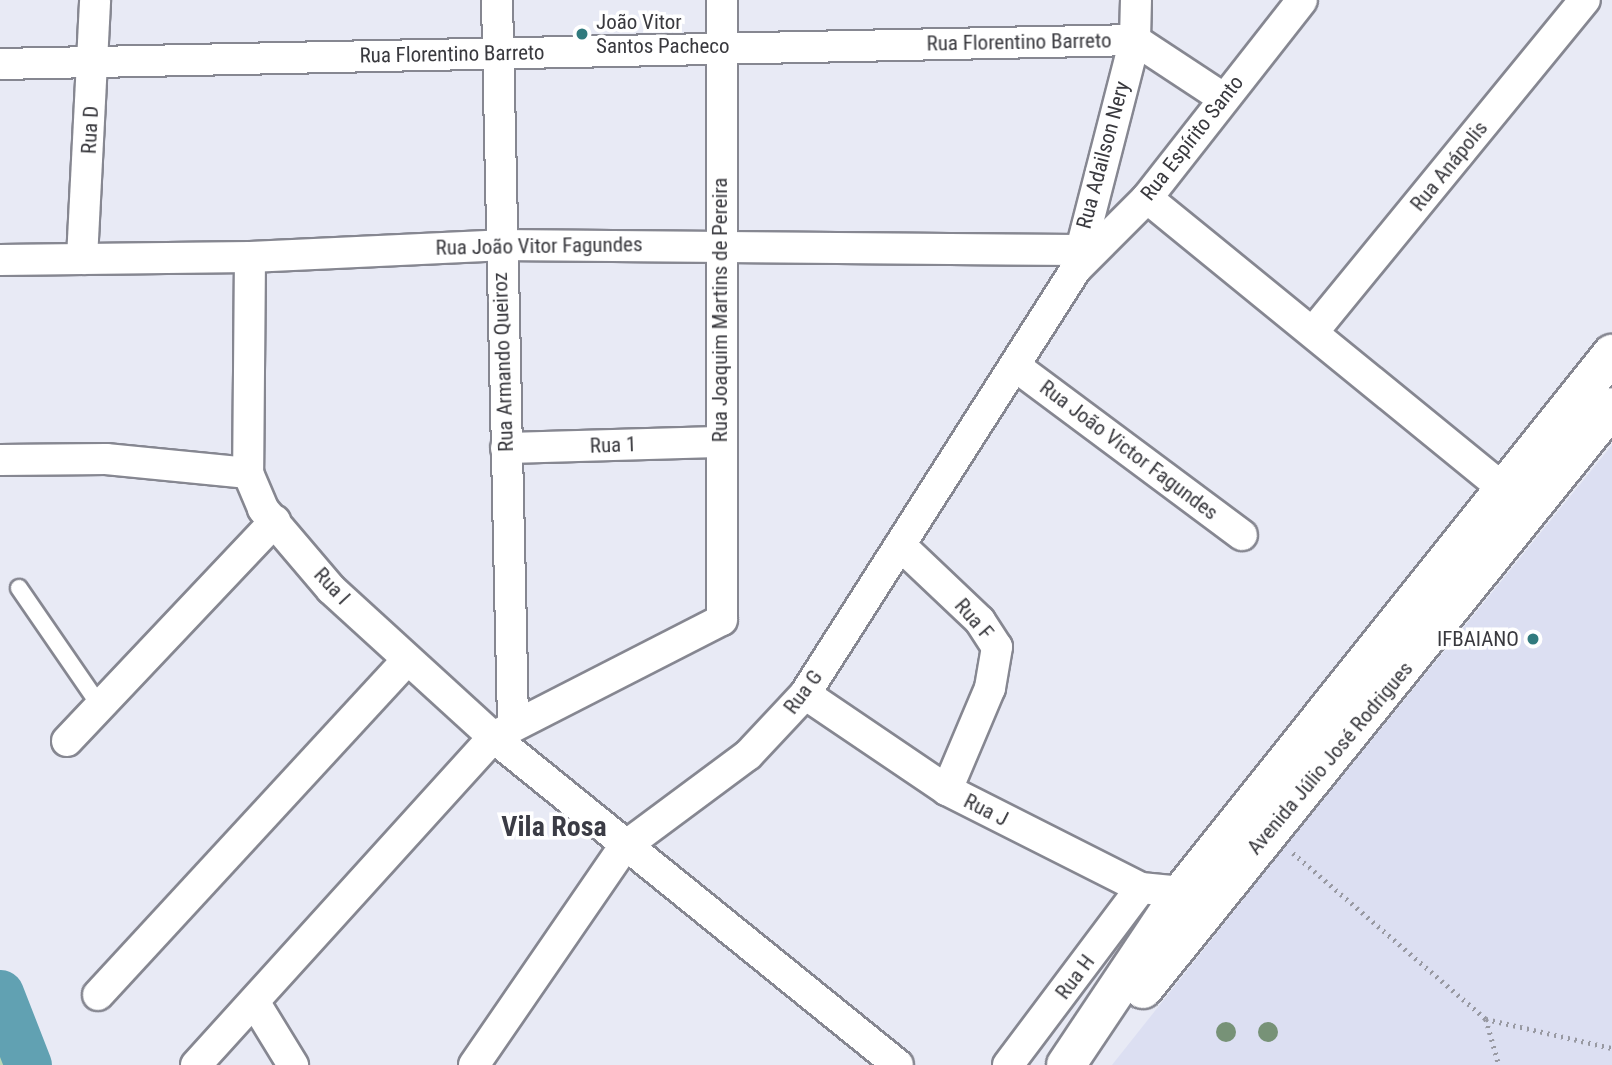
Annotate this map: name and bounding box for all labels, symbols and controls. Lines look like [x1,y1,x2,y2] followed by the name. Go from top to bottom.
[596,9,730,59] place label: João Vitor Santos Pacheco
[574,26,590,42] marker: João Vitor Santos Pacheco
[926,28,1112,56] street label: Rua Florentino Barreto
[359,40,545,68] street label: Rua Florentino Barreto
[1135,70,1249,206] street label: Rua Espírito Santo
[1071,78,1135,232] street label: Rua Adailson Nery
[76,105,104,155] street label: Rua D
[1405,116,1493,216] street label: Rua Anápolis
[707,178,733,442] street label: Rua Joaquim Martins de Pereira
[435,232,643,260] street label: Rua João Vitor Fagundes
[487,272,519,452] street label: Rua Armando Queiroz
[1035,375,1223,525] street label: Rua João Victor Fagundes
[589,432,637,458] street label: Rua 1
[309,562,355,610] street label: Rua I
[949,593,999,645] street label: Rua F
[1437,626,1519,652] place label: IFBAIANO
[1525,631,1541,647] marker: IFBAIANO
[1242,656,1418,860] street label: Avenida Júlio José Rodrigues
[778,665,828,719] street label: Rua G
[960,788,1012,832] street label: Rua J
[501,810,607,844] district label: Vila Rosa
[1050,950,1100,1004] street label: Rua H

